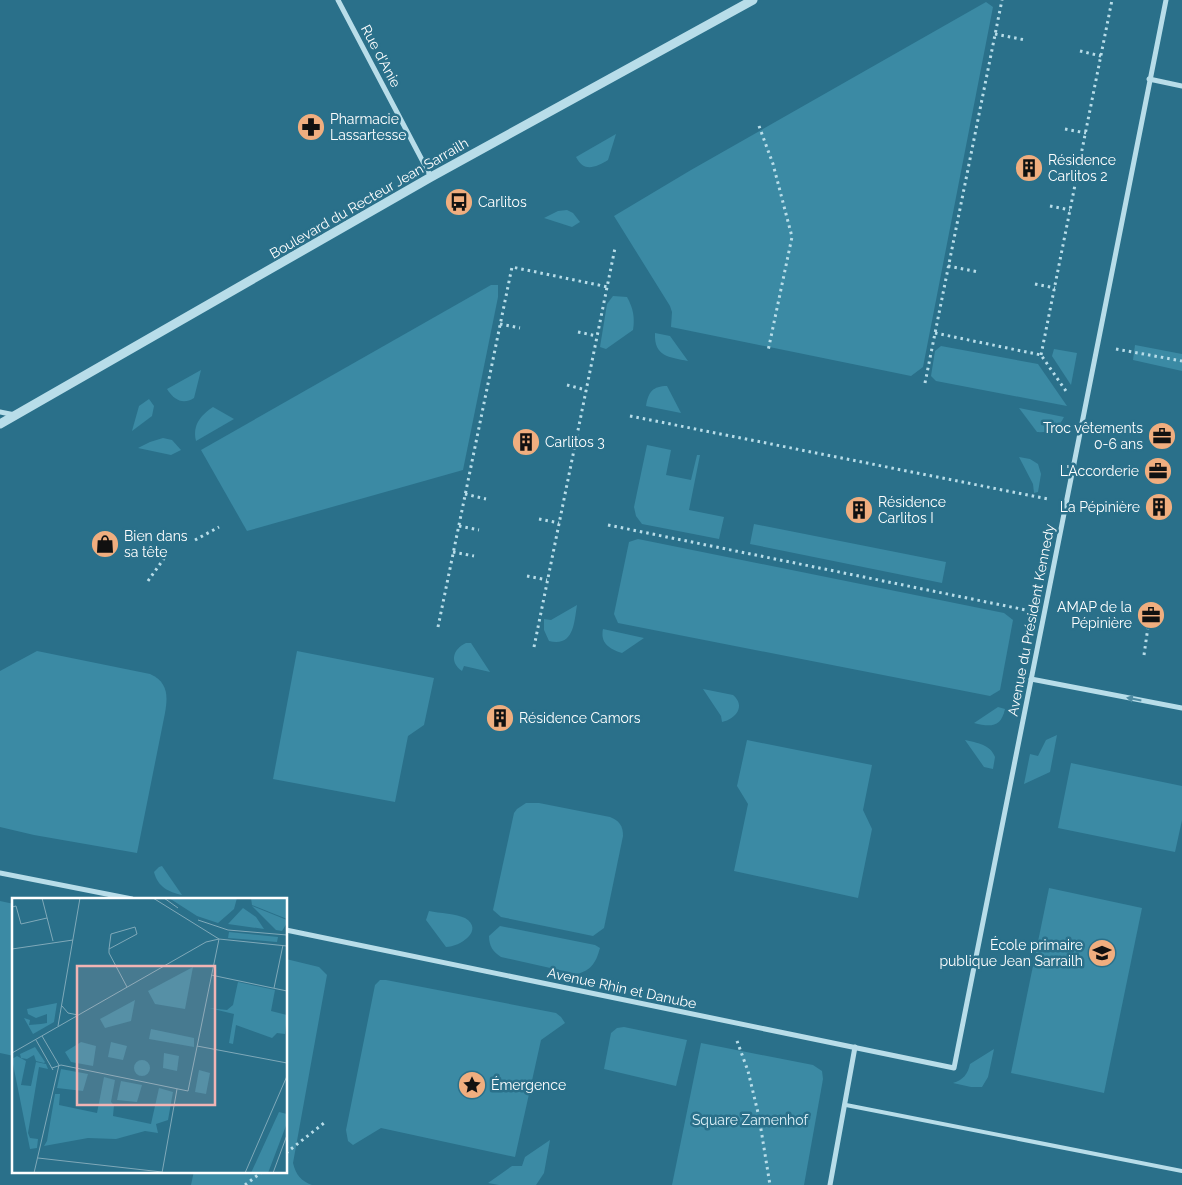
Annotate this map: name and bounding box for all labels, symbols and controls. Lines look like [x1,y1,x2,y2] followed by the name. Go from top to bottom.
[358,22,404,90] street label: Rue d'Anie
[330,111,406,143] place label: Pharmacie Lassartesse
[296,112,326,142] pharmacy icon: Pharmacie Lassartesse
[267,134,471,262] street label: Boulevard du Recteur Jean Sarrailh
[1048,152,1116,184] place label: Résidence Carlitos 2
[1014,153,1044,183] building icon: Résidence Carlitos 2
[444,187,474,217] bus stop icon: Carlitos
[478,194,527,210] place label: Carlitos
[1043,420,1143,452] place label: Troc vêtements 0-6 ans
[1147,421,1177,451] office icon: Troc vêtements 0-6 ans
[511,427,541,457] building icon: Carlitos 3
[545,434,605,450] place label: Carlitos 3
[1143,456,1173,486] office icon: L'Accorderie
[1060,463,1139,479] place label: L'Accorderie
[1144,492,1174,522] building icon: La Pépinière
[878,494,946,526] place label: Résidence Carlitos I
[844,495,874,525] building icon: Résidence Carlitos I
[1060,499,1140,515] place label: La Pépinière
[1004,522,1058,718] street label: Avenue du Président Kennedy
[124,528,188,560] place label: Bien dans sa tête
[90,529,120,559] shop icon: Bien dans sa tête
[1057,599,1132,631] place label: AMAP de la Pépinière
[1136,600,1166,630] office icon: AMAP de la Pépinière
[1126,694,1142,702] one-way arrow
[485,703,515,733] building icon: Résidence Camors
[519,710,641,726] place label: Résidence Camors
[12,898,288,1172] inset map
[939,936,1083,969] place label: École primaire publique Jean Sarrailh
[1087,938,1117,968] school or university icon: École primaire publique Jean Sarrailh
[546,964,698,1012] street label: Avenue Rhin et Danube
[457,1070,487,1100] place icon: Émergence
[491,1076,566,1093] place label: Émergence
[692,1112,809,1128] park label: Square Zamenhof

